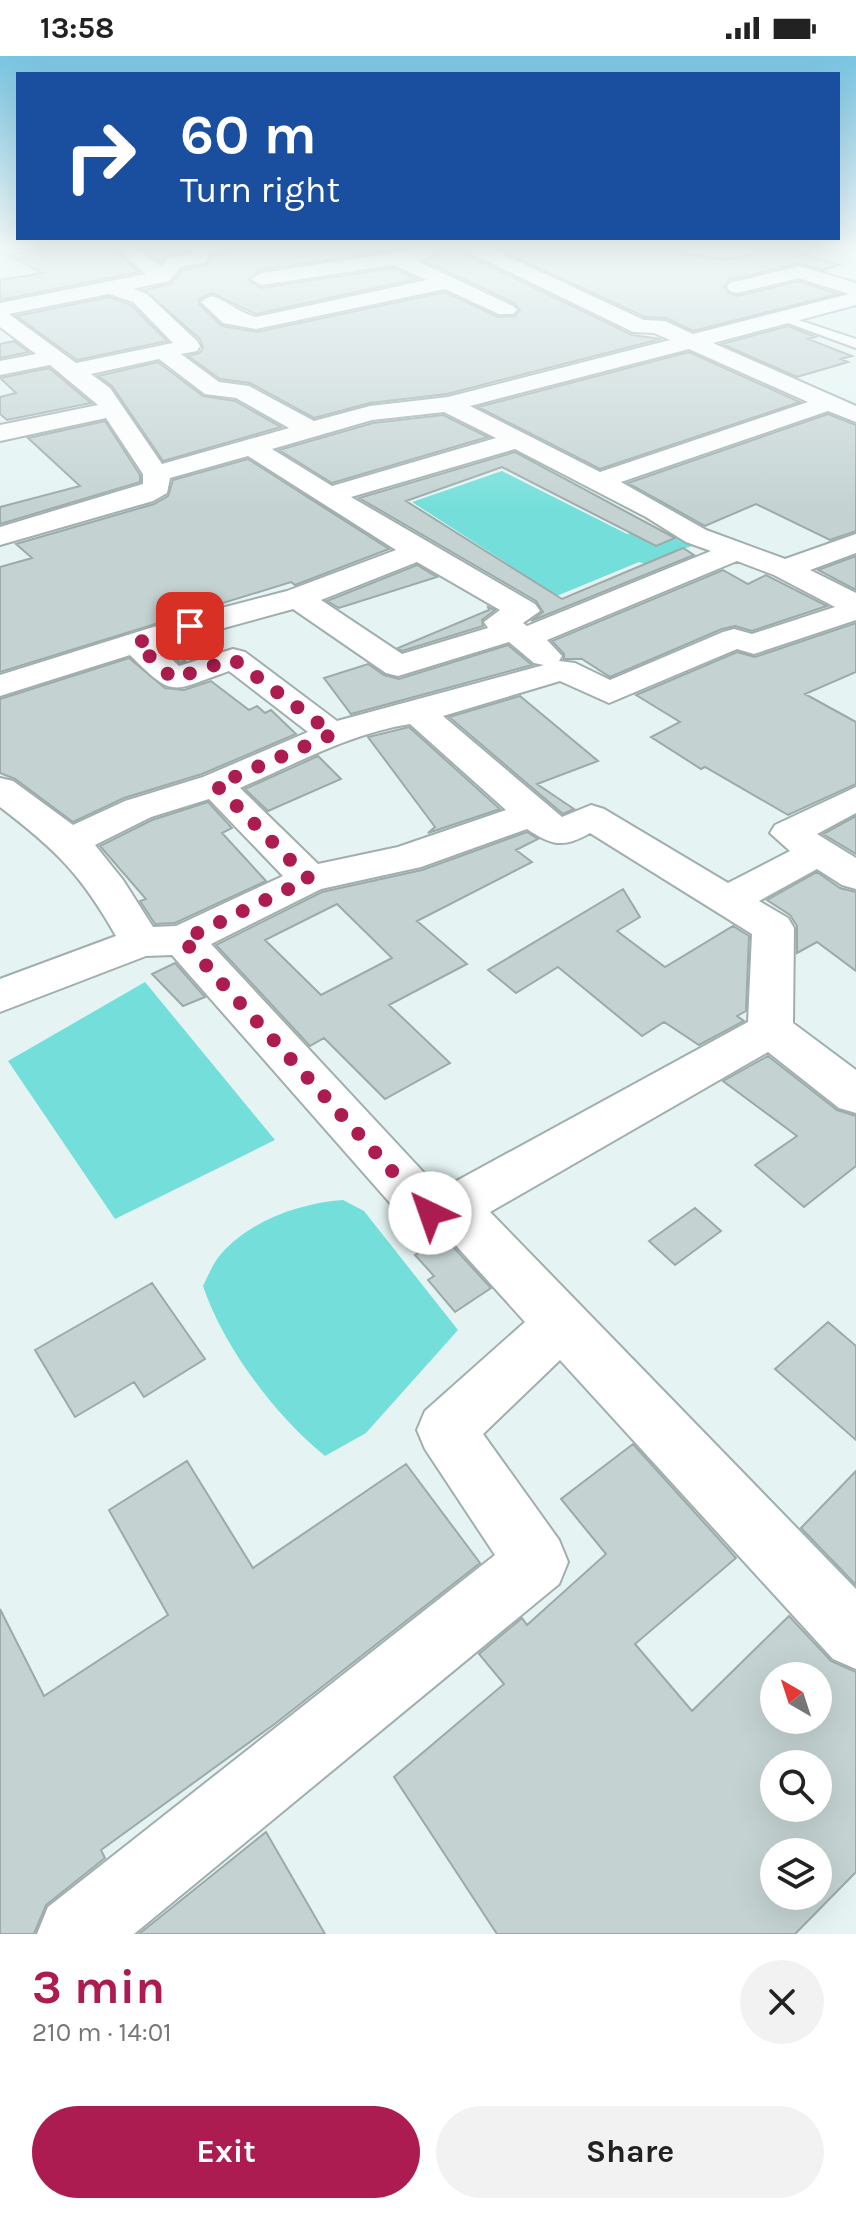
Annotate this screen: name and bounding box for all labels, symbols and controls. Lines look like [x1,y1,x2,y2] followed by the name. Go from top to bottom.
[40,10,114,46] text: 13:58
[180,102,317,167] text: 60 m
[48,104,152,208] icon: right
[180,169,340,211] text: Turn right
[156,592,224,660] pin
[168,604,212,648] icon: arrive
[388,1171,472,1255] position arrow
[760,1662,832,1734] north arrow
[760,1662,832,1910] map controls
[760,1750,832,1822] button: search
[760,1838,832,1910] button: layers
[32,1959,165,2015] text: 3 min
[740,1960,824,2044] button: close
[32,2017,172,2048] text: 210 m · 14:01
[32,2106,420,2198] button: Exit
[436,2106,824,2198] button: Share

